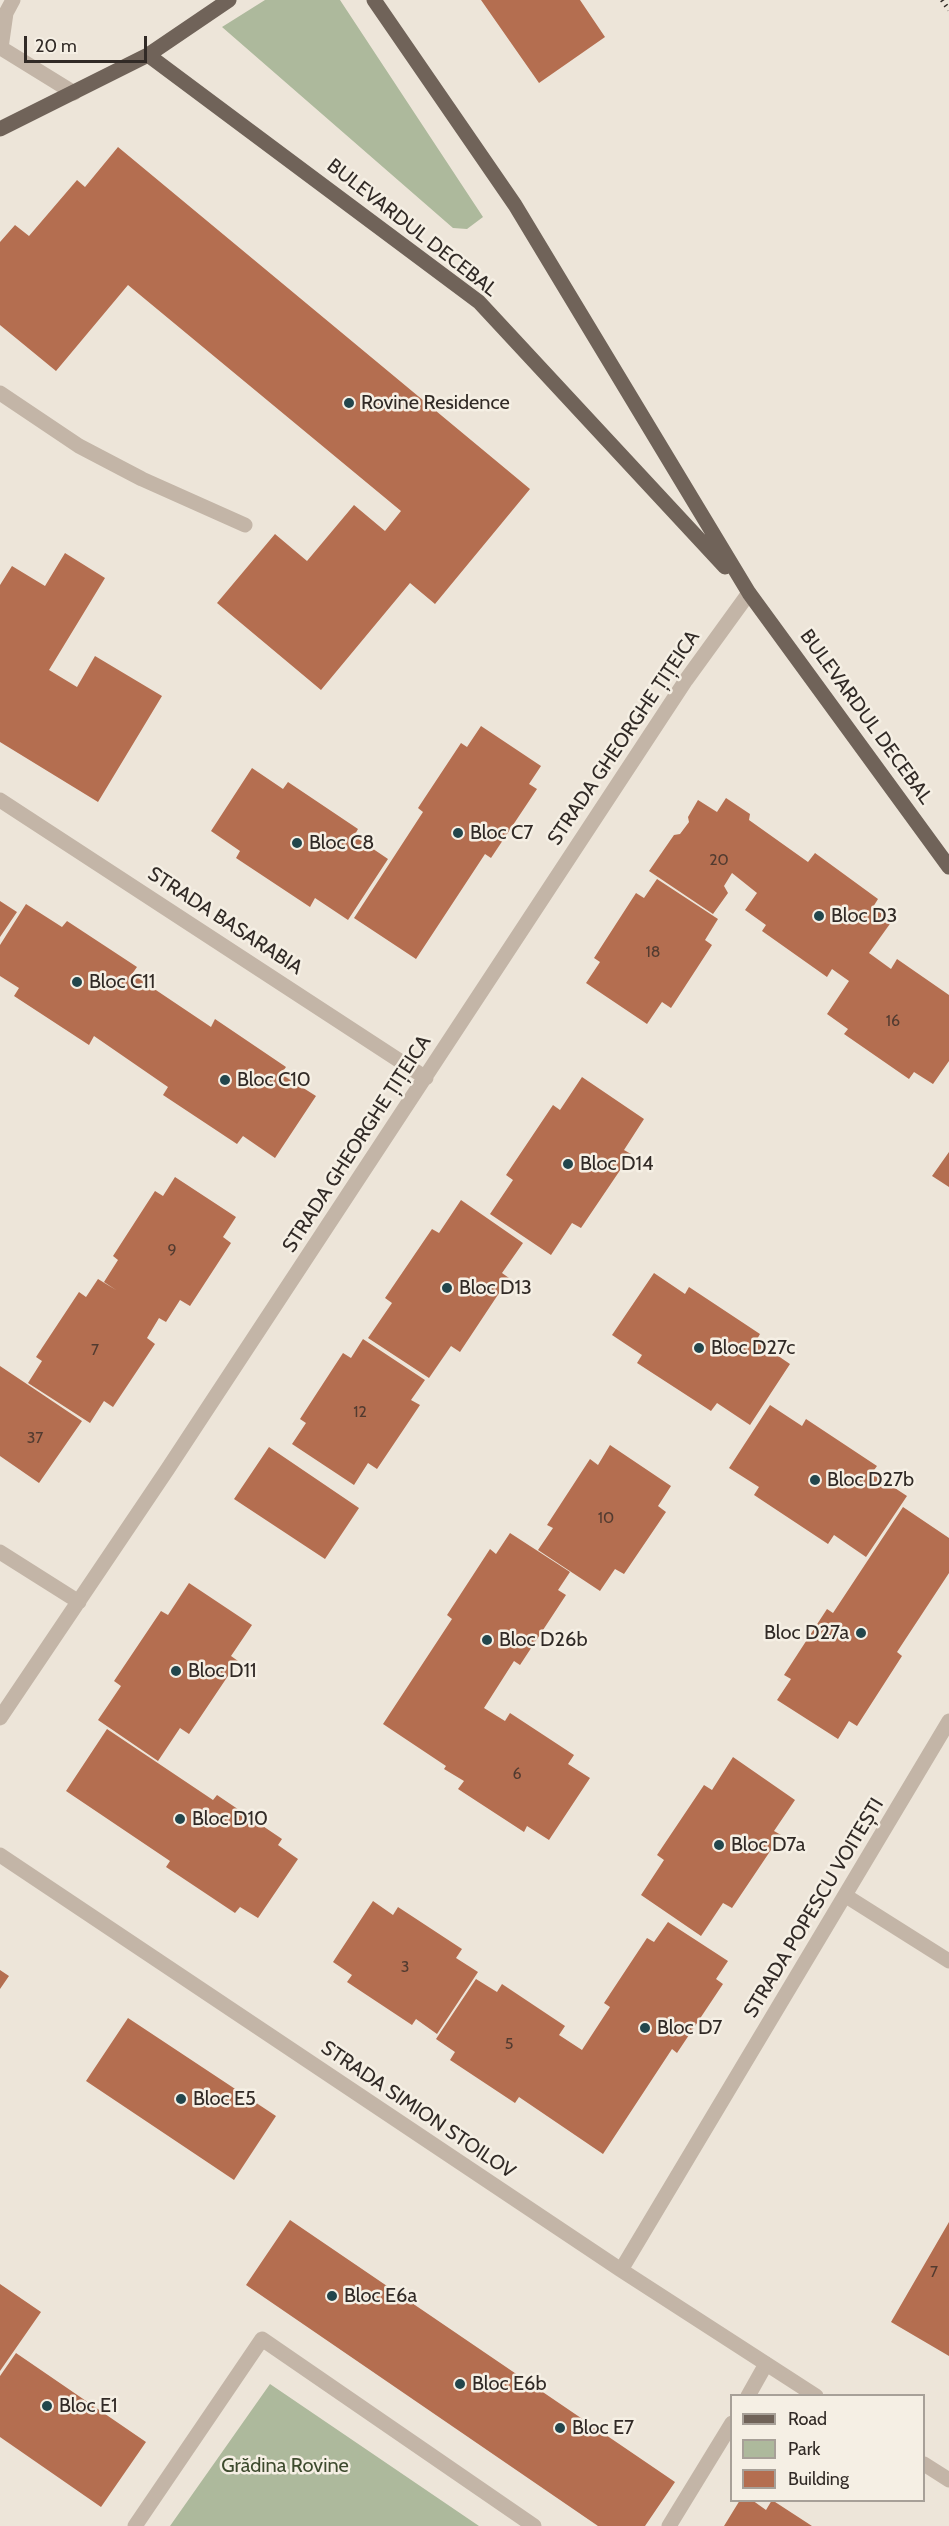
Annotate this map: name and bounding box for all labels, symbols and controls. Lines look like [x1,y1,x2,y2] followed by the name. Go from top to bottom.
[27,24,150,62] scale bar
[35,35,77,57] text: 20 m
[322,154,502,302] street label: BULEVARDUL DECEBAL
[361,391,510,415] place label: Rovine Residence
[342,396,356,410] marker: Rovine Residence
[795,625,937,809] street label: BULEVARDUL DECEBAL
[543,626,705,850] street label: STRADA GHEORGHE ȚIȚEICA
[470,821,533,845] place label: Bloc C7
[451,826,465,840] marker: Bloc C7
[309,831,374,855] place label: Bloc C8
[290,836,304,850] marker: Bloc C8
[709,850,729,870] house number: 20
[143,862,307,980] street label: STRADA BASARABIA
[831,904,897,928] place label: Bloc D3
[812,909,826,923] marker: Bloc D3
[646,942,660,962] house number: 18
[89,970,155,994] place label: Bloc C11
[70,975,84,989] marker: Bloc C11
[886,1011,900,1031] house number: 16
[278,1031,436,1257] street label: STRADA GHEORGHE ȚIȚEICA
[237,1068,311,1092] place label: Bloc C10
[218,1073,232,1087] marker: Bloc C10
[580,1152,654,1176] place label: Bloc D14
[561,1157,575,1171] marker: Bloc D14
[167,1240,177,1260] house number: 9
[459,1276,532,1300] place label: Bloc D13
[440,1281,454,1295] marker: Bloc D13
[711,1336,795,1360] place label: Bloc D27c
[91,1340,99,1360] house number: 7
[692,1341,706,1355] marker: Bloc D27c
[353,1402,367,1422] house number: 12
[27,1428,43,1448] house number: 37
[827,1468,914,1492] place label: Bloc D27b
[808,1473,822,1487] marker: Bloc D27b
[598,1508,614,1528] house number: 10
[764,1621,849,1645] place label: Bloc D27a
[854,1626,868,1640] marker: Bloc D27a
[499,1628,587,1652] place label: Bloc D26b
[480,1633,494,1647] marker: Bloc D26b
[188,1659,257,1683] place label: Bloc D11
[169,1664,183,1678] marker: Bloc D11
[512,1764,522,1784] house number: 6
[739,1794,889,2022] street label: STRADA POPESCU VOITEȘTI
[192,1807,268,1831] place label: Bloc D10
[173,1812,187,1826] marker: Bloc D10
[731,1833,805,1857] place label: Bloc D7a
[712,1838,726,1852] marker: Bloc D7a
[401,1957,409,1977] house number: 3
[657,2016,722,2040] place label: Bloc D7
[638,2021,652,2035] marker: Bloc D7
[505,2034,513,2054] house number: 5
[316,2036,520,2184] street label: STRADA SIMION STOILOV
[193,2087,256,2111] place label: Bloc E5
[174,2092,188,2106] marker: Bloc E5
[930,2262,938,2282] house number: 7
[344,2284,417,2308] place label: Bloc E6a
[325,2289,339,2303] marker: Bloc E6a
[472,2372,547,2396] place label: Bloc E6b
[453,2377,467,2391] marker: Bloc E6b
[59,2394,118,2418] place label: Bloc E1
[730,2394,925,2502] legend
[40,2399,54,2413] marker: Bloc E1
[788,2408,827,2430] text: Road
[572,2416,634,2440] place label: Bloc E7
[553,2421,567,2435] marker: Bloc E7
[788,2438,820,2460] text: Park
[221,2454,349,2478] park label: Grădina Rovine
[788,2468,849,2490] text: Building

